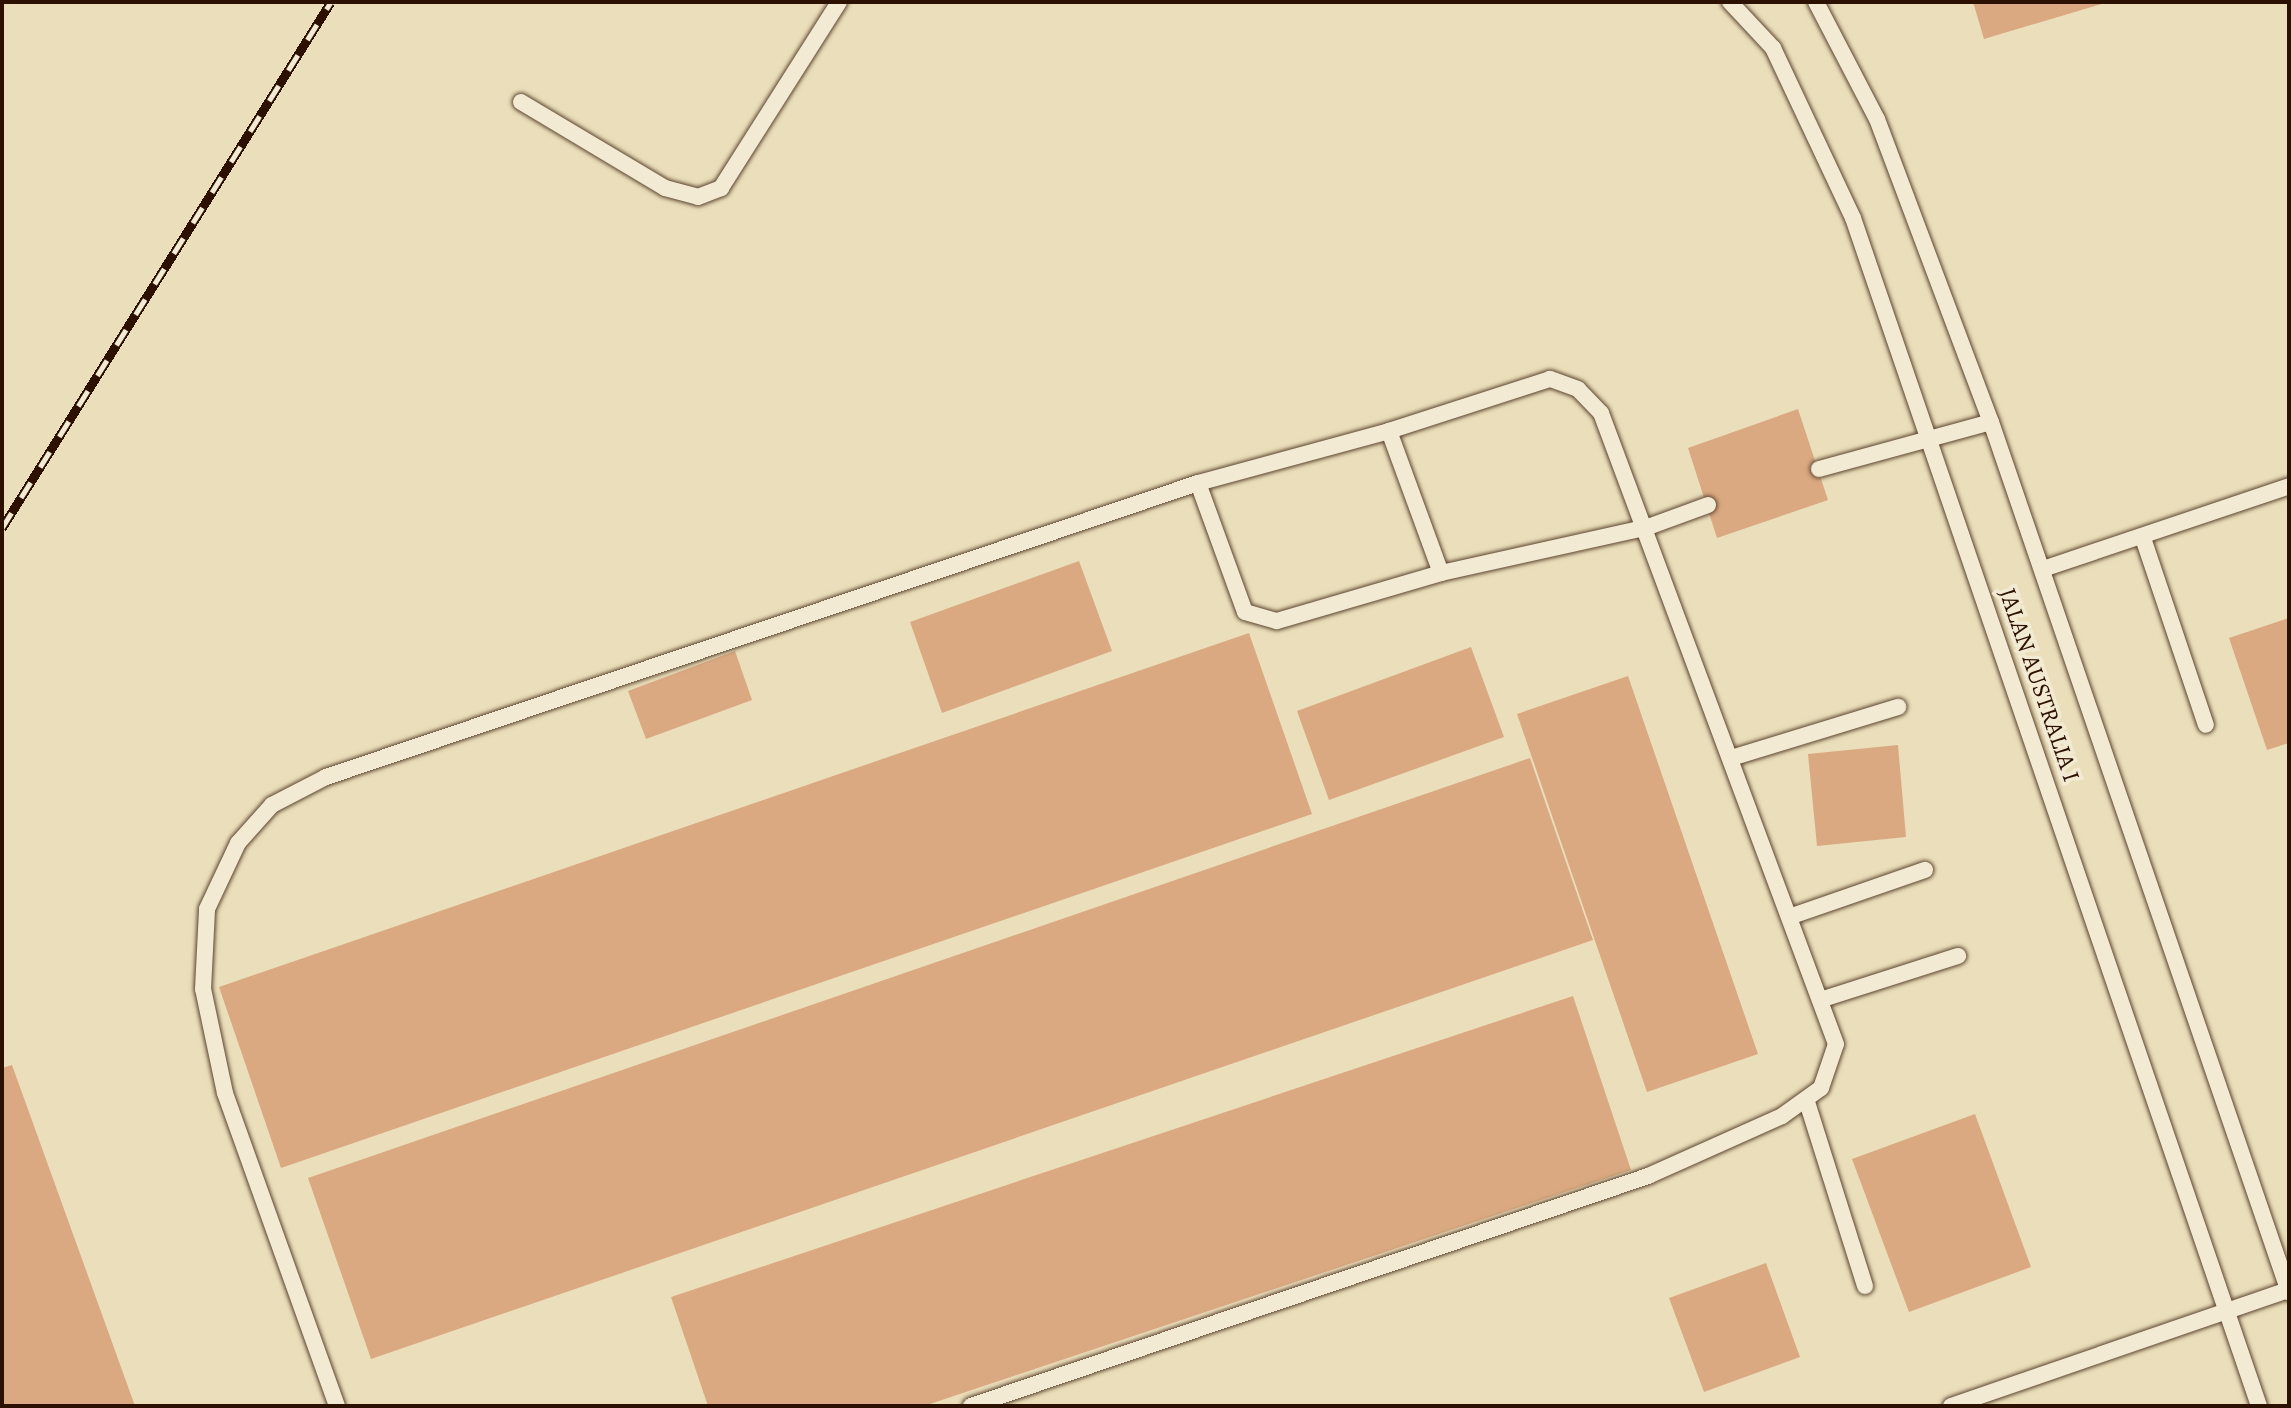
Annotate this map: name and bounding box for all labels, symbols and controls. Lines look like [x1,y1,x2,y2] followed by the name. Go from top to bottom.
[1992,585,2086,785] street label: JALAN AUSTRALIA I

